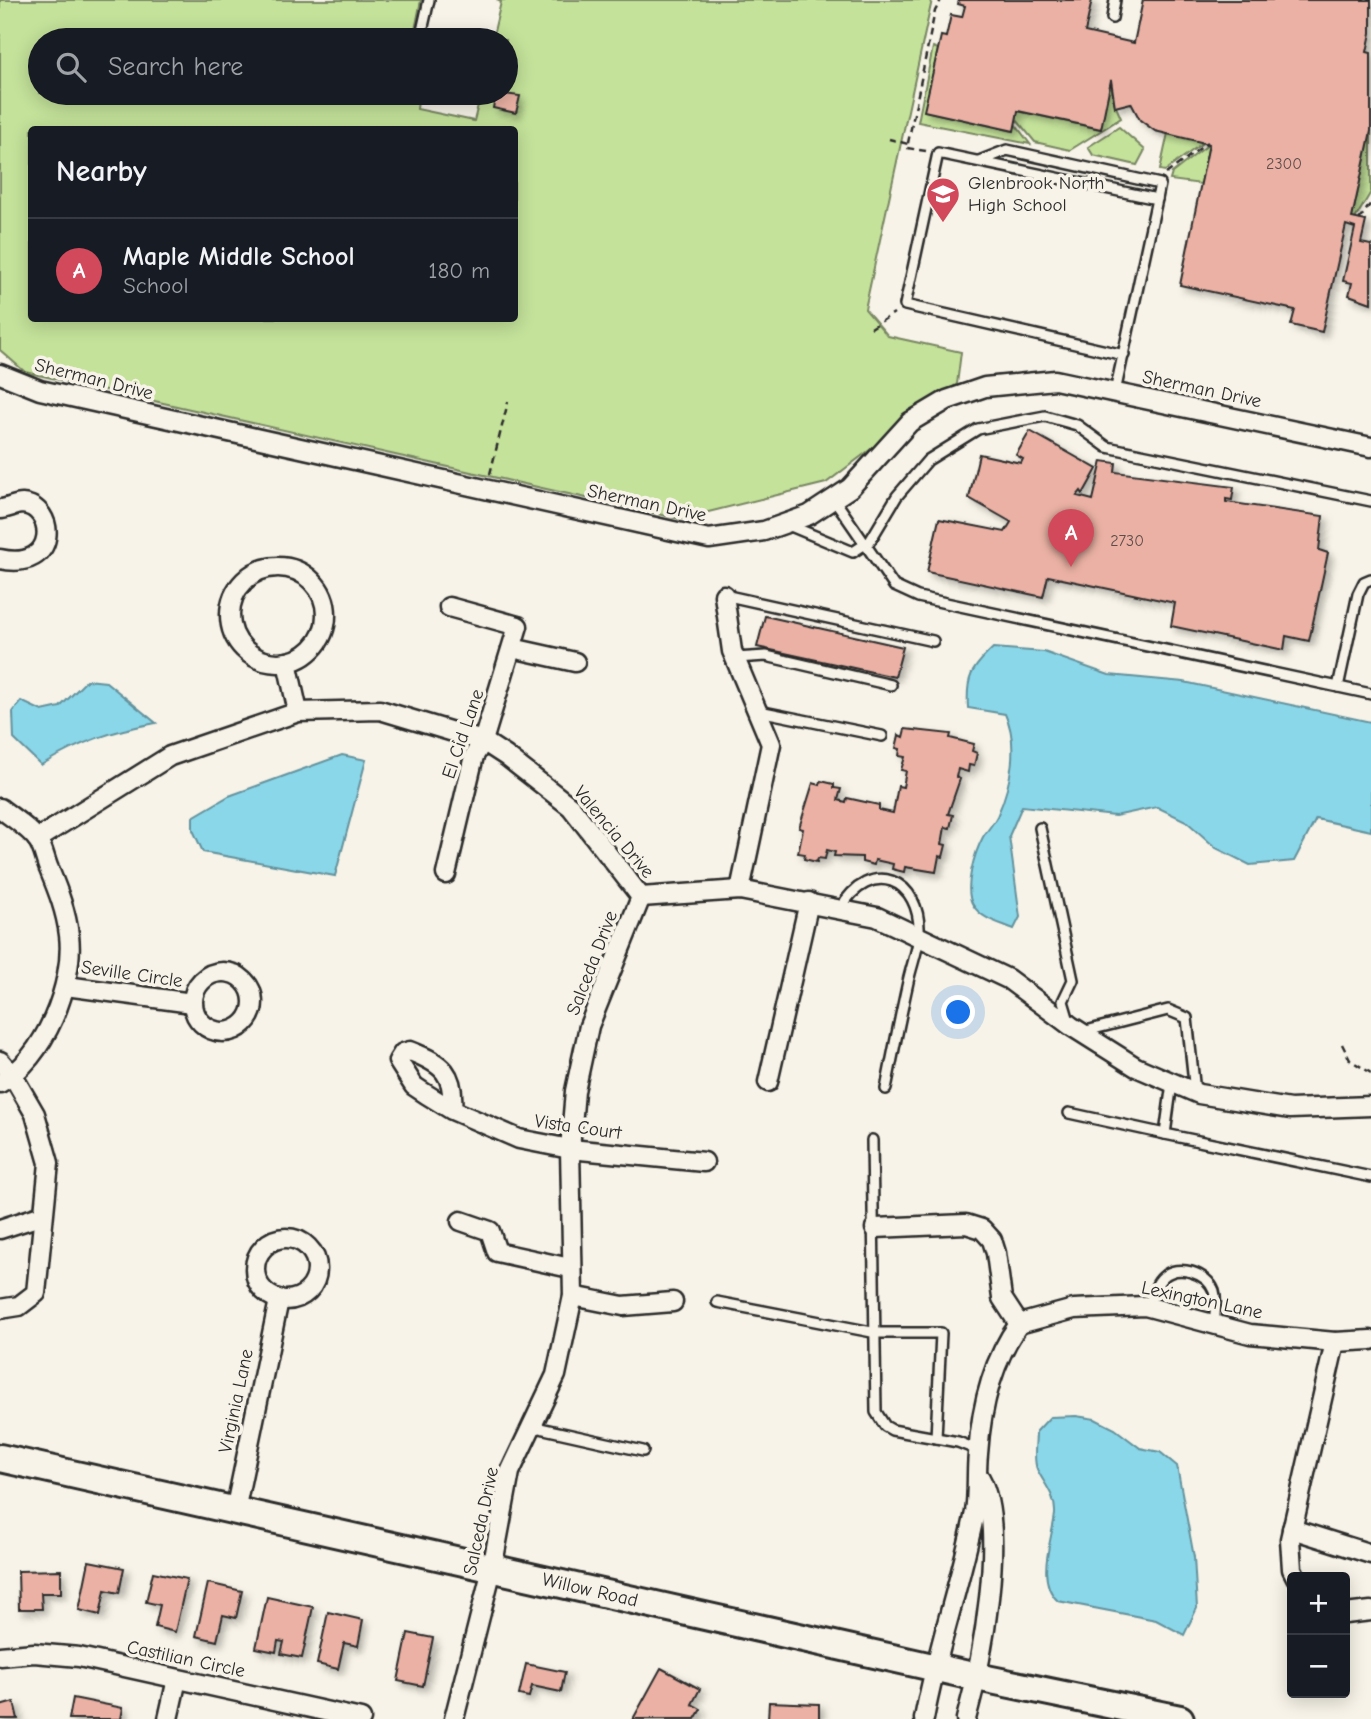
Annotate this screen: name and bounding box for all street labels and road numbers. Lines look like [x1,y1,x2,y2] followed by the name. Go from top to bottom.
[33,354,155,404] street label: Sherman Drive
[1141,366,1263,412] street label: Sherman Drive
[586,480,708,526] street label: Sherman Drive
[437,686,489,782] street label: El Cid Lane
[569,781,659,883] street label: Valencia Drive
[562,908,622,1018] street label: Salceda Drive
[80,956,184,992] street label: Seville Circle
[533,1110,624,1144] street label: Vista Court
[1139,1276,1265,1324] street label: Lexington Lane
[214,1347,258,1455] street label: Virginia Lane
[459,1465,503,1577] street label: Salceda Drive
[540,1568,640,1612] street label: Willow Road
[125,1636,247,1682] street label: Castilian Circle

